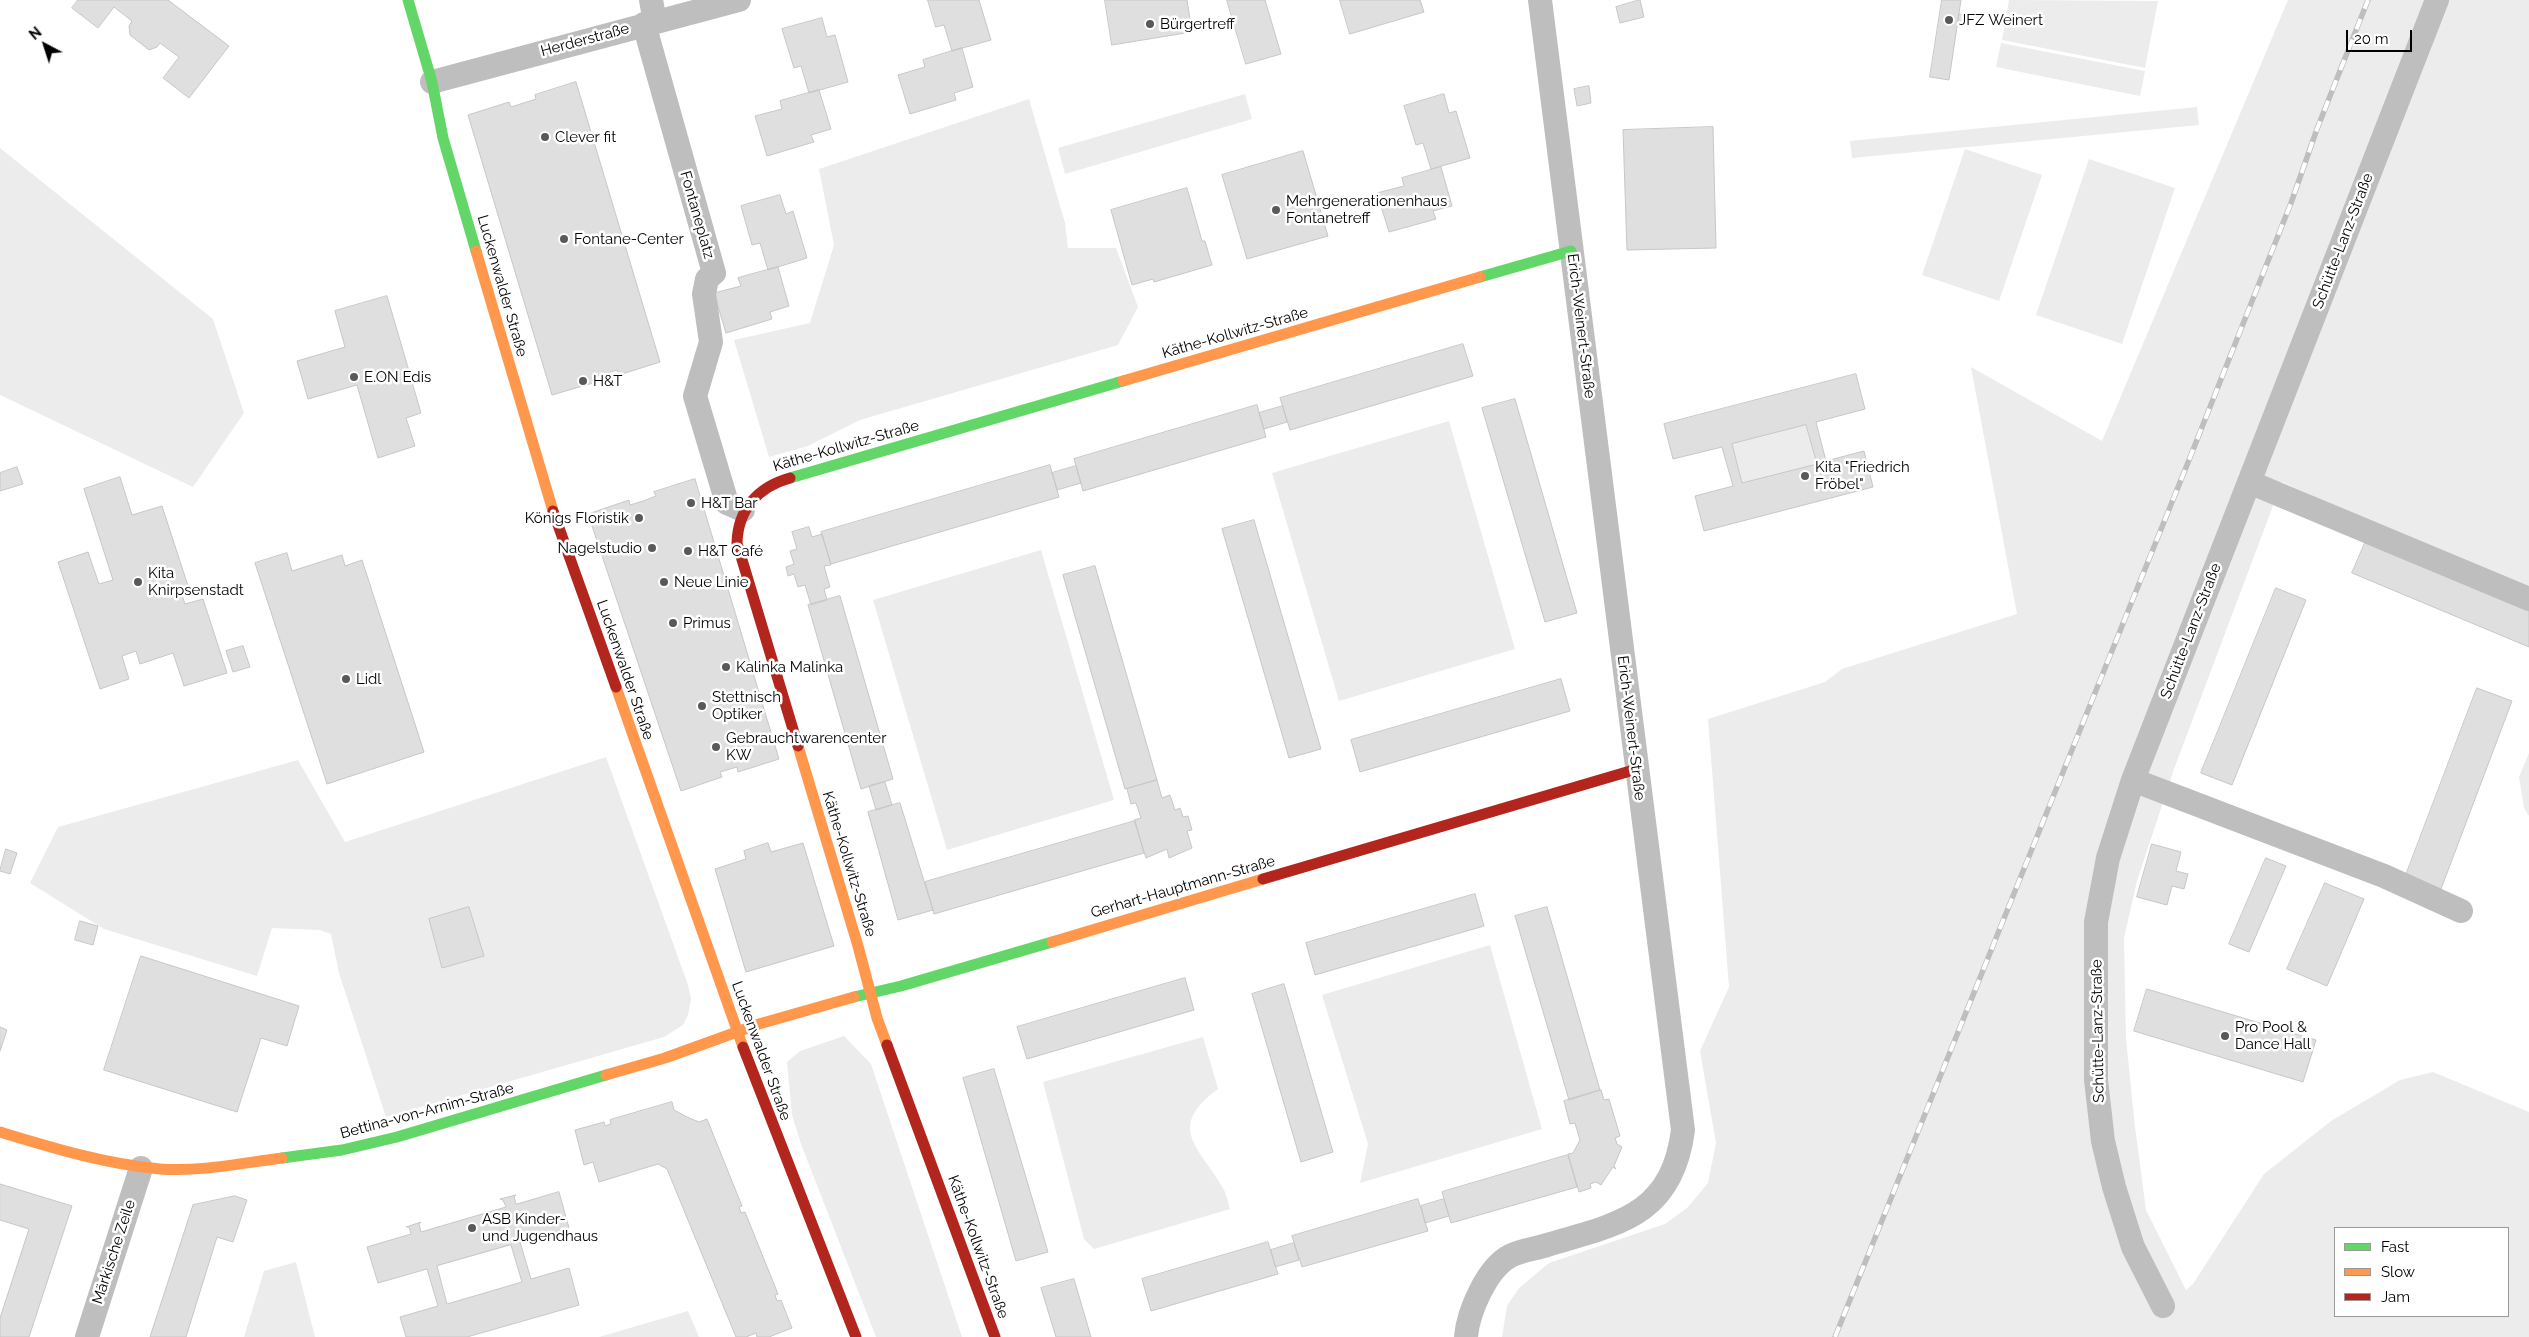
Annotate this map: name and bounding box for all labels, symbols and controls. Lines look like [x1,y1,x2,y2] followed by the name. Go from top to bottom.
[1959,11,2043,29] place label: JFZ Weinert
[1943,14,1955,26] marker: JFZ Weinert
[1160,15,1235,33] place label: Bürgertreff
[1144,18,1156,30] marker: Bürgertreff
[20,20,70,70] north arrow
[539,20,631,60] street label: Herderstraße
[2349,20,2415,52] scale bar
[26,24,45,43] text: N
[2354,30,2389,48] text: 20 m
[555,128,616,146] place label: Clever fit
[539,131,551,143] marker: Clever fit
[676,169,718,261] street label: Fontaneplatz
[2309,171,2377,311] street label: Schütte-Lanz-Straße
[1286,192,1447,227] place label: Mehrgenerationenhaus Fontanetreff
[1270,204,1282,216] marker: Mehrgenerationenhaus Fontanetreff
[473,213,531,359] street label: Luckenwalder Straße
[574,230,684,248] place label: Fontane-Center
[558,233,570,245] marker: Fontane-Center
[1563,253,1599,399] street label: Erich-Weinert-Straße
[1160,304,1310,362] street label: Käthe-Kollwitz-Straße
[364,368,431,386] place label: E.ON Edis
[348,371,360,383] marker: E.ON Edis
[593,372,622,390] place label: H&T
[577,375,589,387] marker: H&T
[771,417,921,475] street label: Käthe-Kollwitz-Straße
[1815,458,1910,493] place label: Kita "Friedrich Fröbel"
[1799,470,1811,482] marker: Kita "Friedrich Fröbel"
[701,494,758,512] place label: H&T Bar
[685,497,697,509] marker: H&T Bar
[525,509,629,527] place label: Königs Floristik
[633,512,645,524] marker: Königs Floristik
[557,539,642,557] place label: Nagelstudio
[646,542,658,554] marker: Nagelstudio
[698,542,763,560] place label: H&T Café
[682,545,694,557] marker: H&T Café
[2157,561,2225,701] street label: Schütte-Lanz-Straße
[148,564,244,599] place label: Kita Knirpsenstadt
[674,573,749,591] place label: Neue Linie
[132,576,144,588] marker: Kita Knirpsenstadt
[658,576,670,588] marker: Neue Linie
[593,598,657,742] street label: Luckenwalder Straße
[683,614,731,632] place label: Primus
[667,617,679,629] marker: Primus
[1613,655,1649,801] street label: Erich-Weinert-Straße
[736,658,843,676] place label: Kalinka Malinka
[720,661,732,673] marker: Kalinka Malinka
[356,670,381,688] place label: Lidl
[340,673,352,685] marker: Lidl
[712,688,781,723] place label: Stettnisch Optiker
[696,700,708,712] marker: Stettnisch Optiker
[726,729,886,764] place label: Gebrauchtwarencenter KW
[710,741,722,753] marker: Gebrauchtwarencenter KW
[818,789,880,939] street label: Käthe-Kollwitz-Straße
[1089,852,1277,922] street label: Gerhart-Hauptmann-Straße
[2088,959,2108,1103] street label: Schütte-Lanz-Straße
[727,979,795,1123] street label: Luckenwalder Straße
[2235,1018,2311,1053] place label: Pro Pool & Dance Hall
[2219,1030,2231,1042] marker: Pro Pool & Dance Hall
[338,1079,516,1143] street label: Bettina-von-Arnim-Straße
[944,1173,1012,1321] street label: Käthe-Kollwitz-Straße
[89,1198,139,1306] street label: Märkische Zeile
[482,1210,598,1245] place label: ASB Kinder- und Jugendhaus
[466,1222,478,1234] marker: ASB Kinder- und Jugendhaus
[2334,1227,2509,1317] legend
[2381,1238,2409,1256] text: Fast
[2381,1263,2415,1281] text: Slow
[2381,1288,2410,1306] text: Jam

